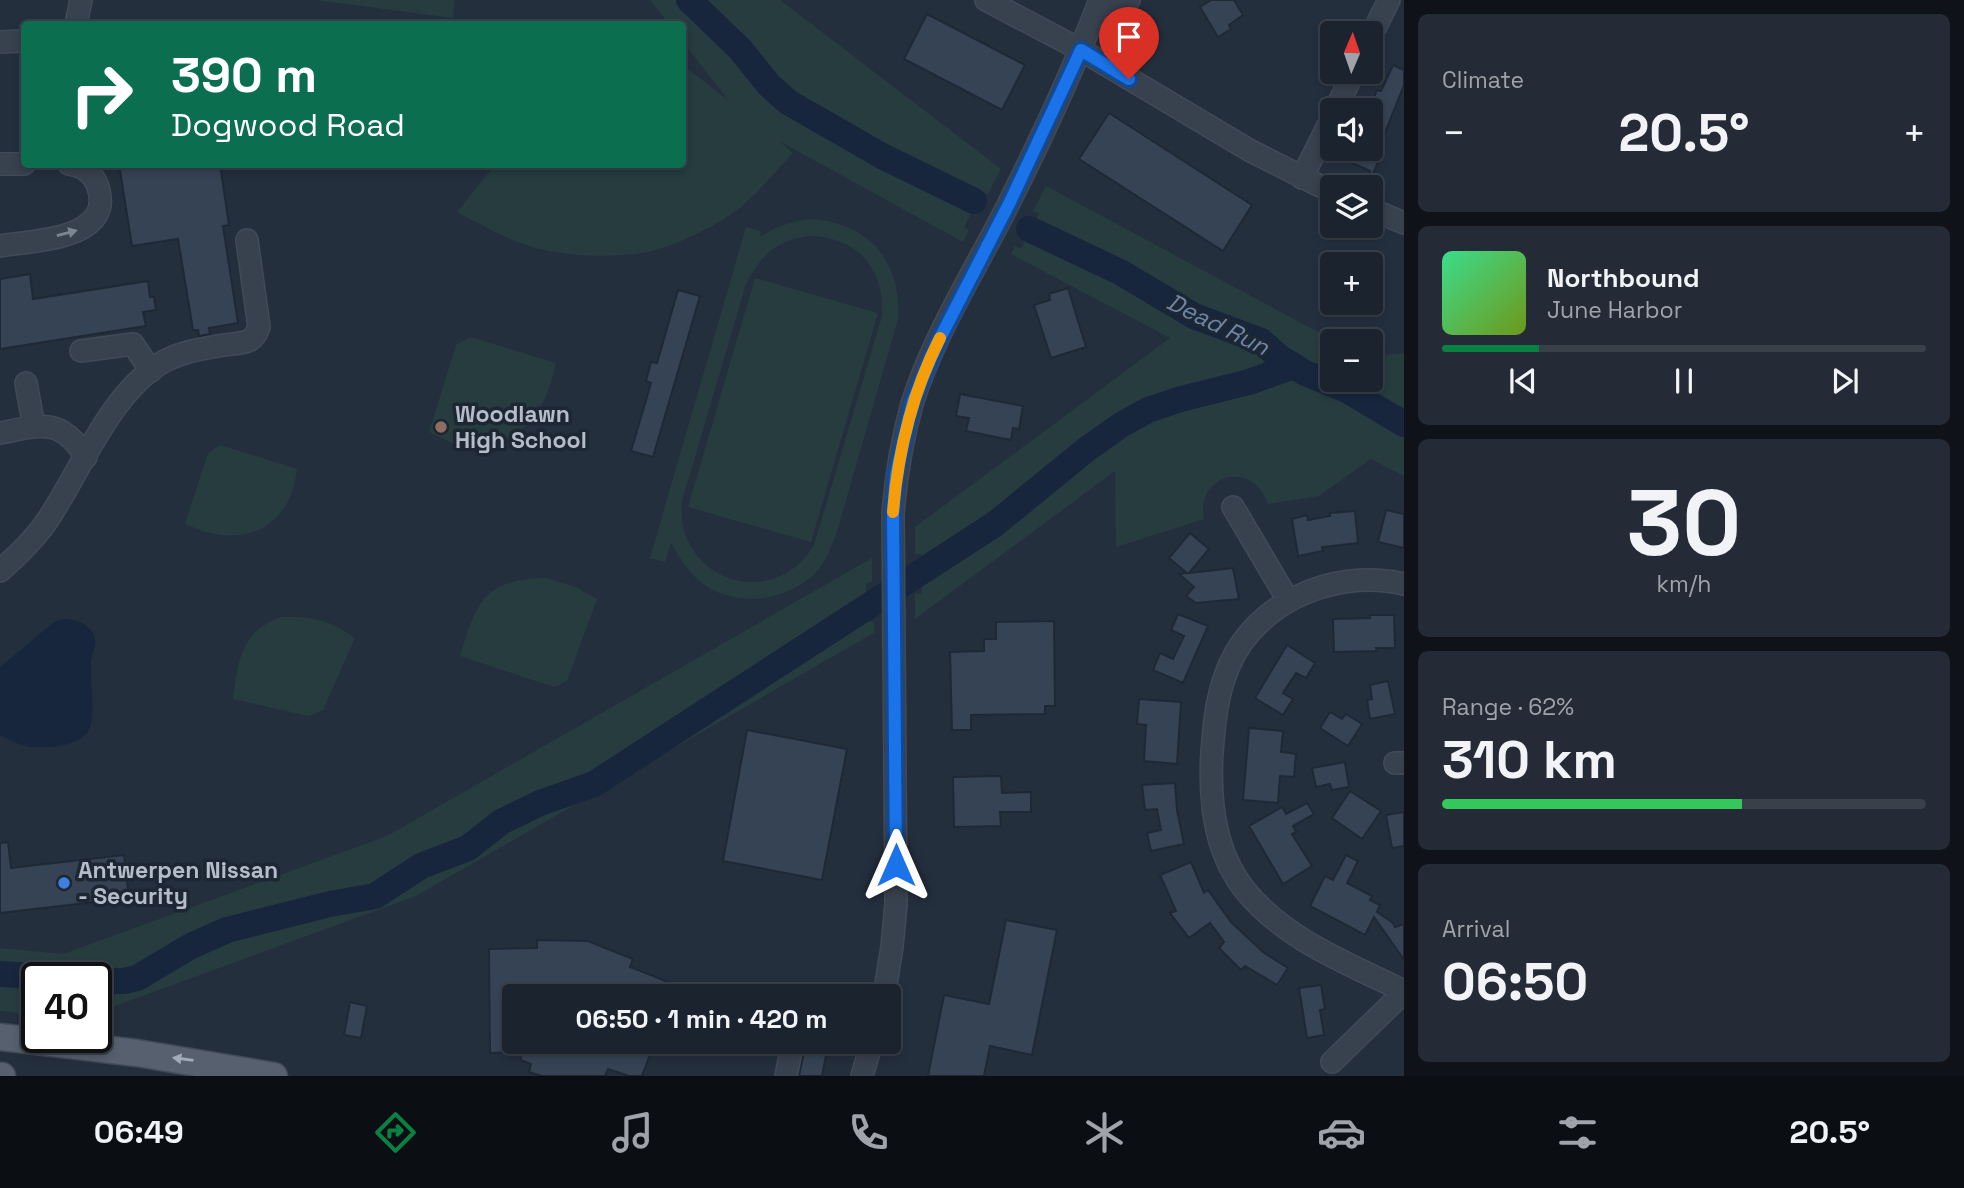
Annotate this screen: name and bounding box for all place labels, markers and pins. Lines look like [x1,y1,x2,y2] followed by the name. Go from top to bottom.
[1099,7,1159,79] pin
[455,399,587,455] place label: Woodlawn High School
[433,419,449,435] marker: Woodlawn High School
[78,855,278,911] place label: Antwerpen Nissan - Security
[56,875,72,891] marker: Antwerpen Nissan - Security

